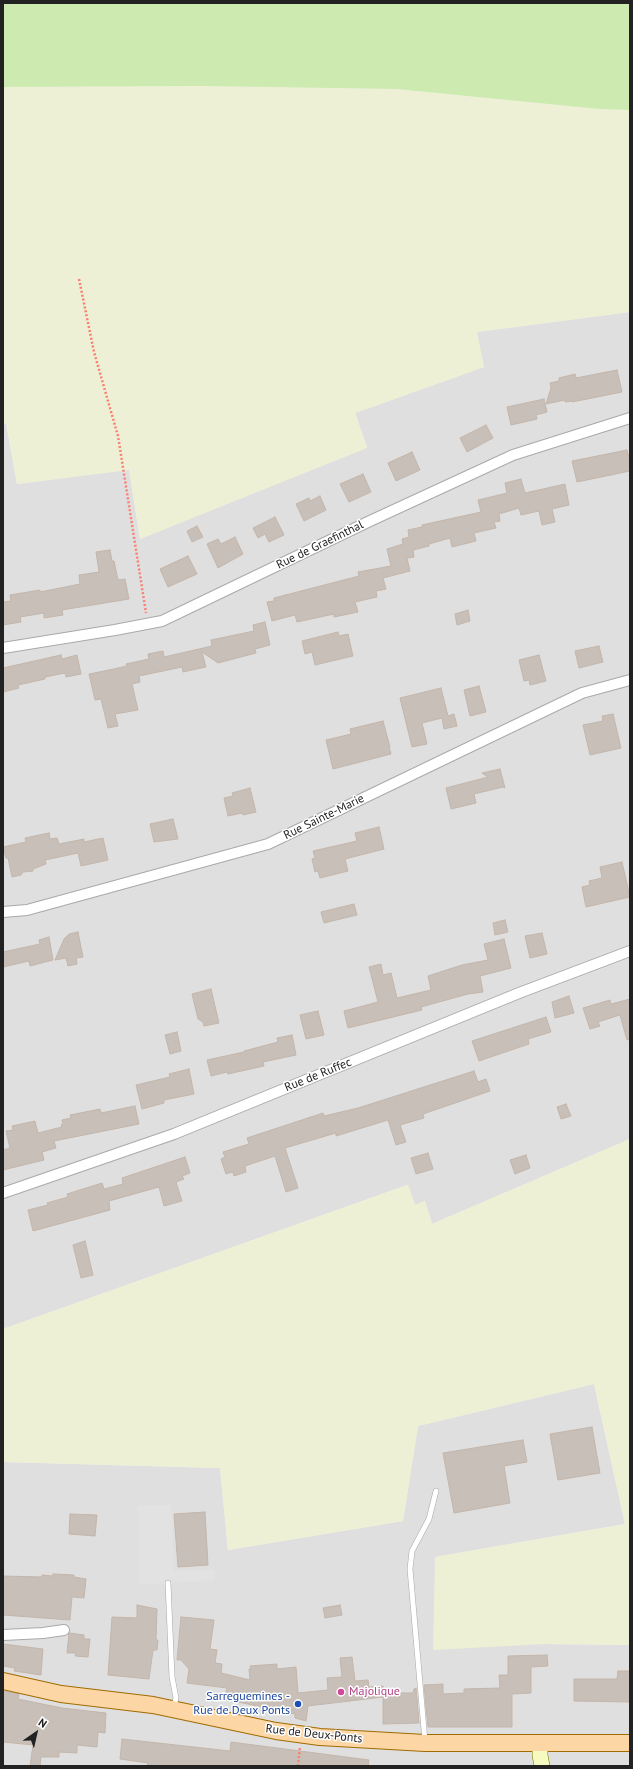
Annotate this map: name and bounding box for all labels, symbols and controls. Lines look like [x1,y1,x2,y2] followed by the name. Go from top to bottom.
[274,518,366,572] street label: Rue de Graefinthal
[281,791,367,843] street label: Rue Sainte-Marie
[282,1055,354,1095] street label: Rue de Ruffec
[349,1685,400,1699] place label: Majolique
[336,1687,346,1697] marker: Majolique
[193,1690,290,1718] place label: Sarreguemines - Rue de Deux Ponts
[293,1699,303,1709] marker: Sarreguemines - Rue de Deux Ponts
[16,1713,56,1753] north arrow
[36,1715,50,1731] text: N
[265,1722,363,1746] street label: Rue de Deux-Ponts

